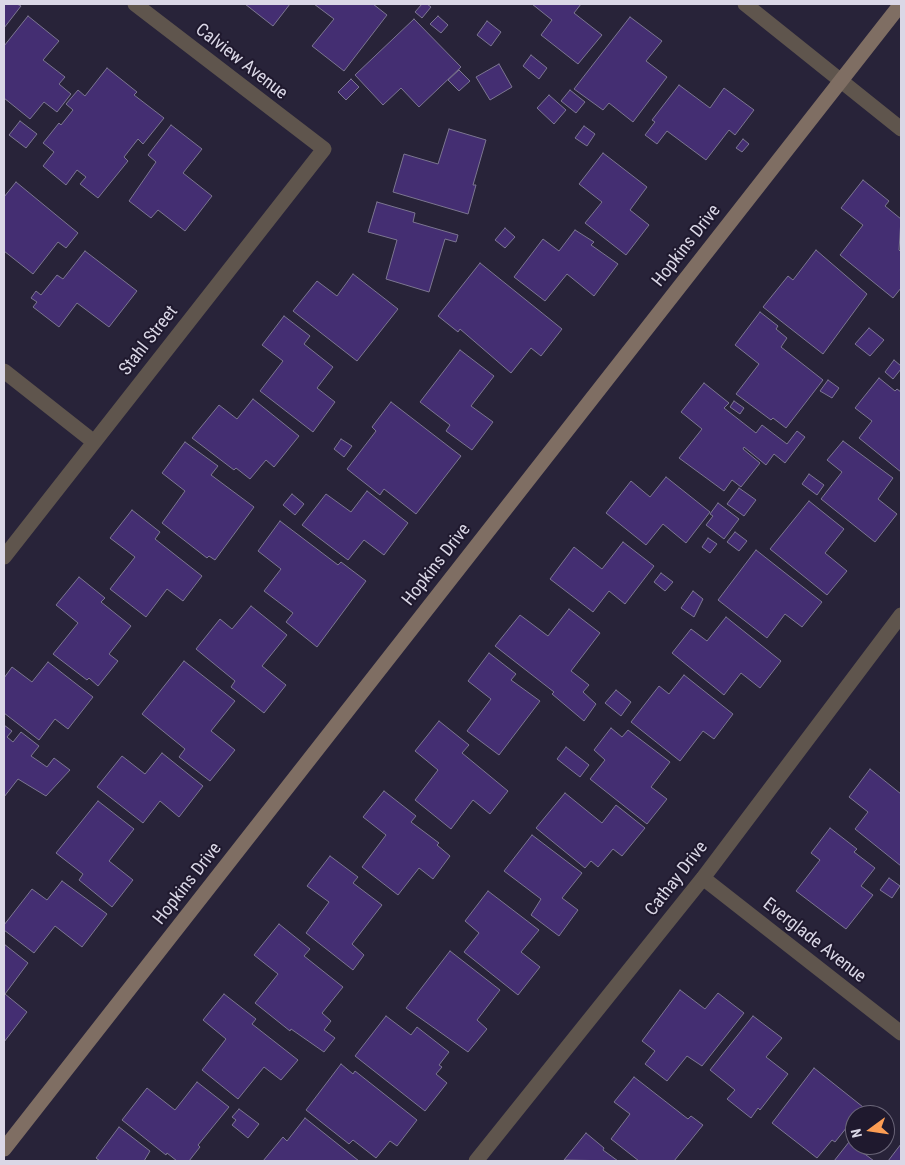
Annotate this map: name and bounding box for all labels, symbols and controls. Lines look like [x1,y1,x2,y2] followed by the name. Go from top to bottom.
[191,19,291,105] street label: Calview Avenue
[648,201,726,291] street label: Hopkins Drive
[115,302,183,380] street label: Stahl Street
[398,520,476,610] street label: Hopkins Drive
[641,837,713,921] street label: Cathay Drive
[149,839,227,929] street label: Hopkins Drive
[758,894,870,988] street label: Everglade Avenue
[845,1105,895,1155] north arrow
[848,1127,865,1139] text: N

